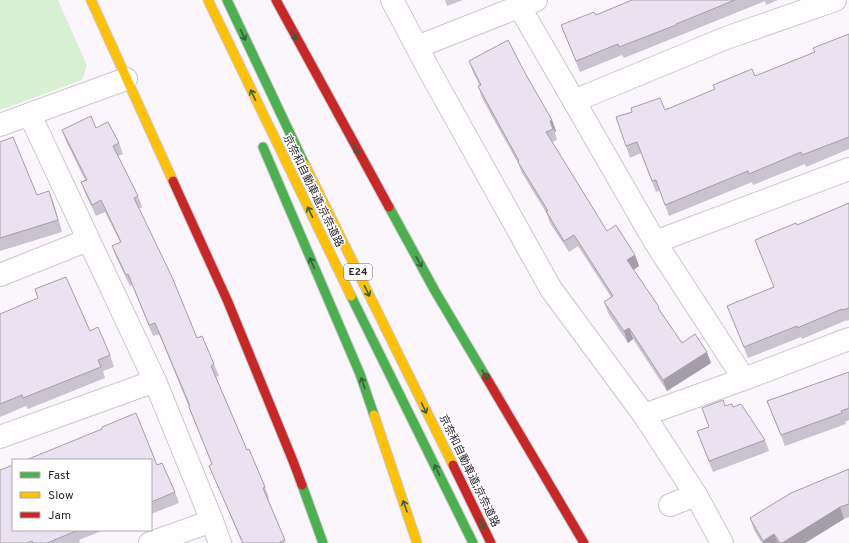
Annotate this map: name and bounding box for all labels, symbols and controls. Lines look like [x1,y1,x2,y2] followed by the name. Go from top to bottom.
[291,28,298,40] one-way arrow
[240,29,247,41] one-way arrow
[249,89,257,101] one-way arrow
[280,132,346,250] street label: 京奈和自動車道;京奈道路
[353,143,361,155] one-way arrow
[306,206,313,218] one-way arrow
[416,256,424,268] one-way arrow
[308,258,315,270] one-way arrow
[344,264,372,280] road number: E24
[364,285,371,297] one-way arrow
[481,369,489,381] one-way arrow
[359,377,366,390] one-way arrow
[421,401,428,413] one-way arrow
[436,412,502,530] street label: 京奈和自動車道;京奈道路
[12,459,152,531] legend
[433,465,440,477] one-way arrow
[48,468,70,484] text: Fast
[48,488,74,504] text: Slow
[400,500,408,512] one-way arrow
[48,508,71,524] text: Jam
[478,518,486,530] one-way arrow

